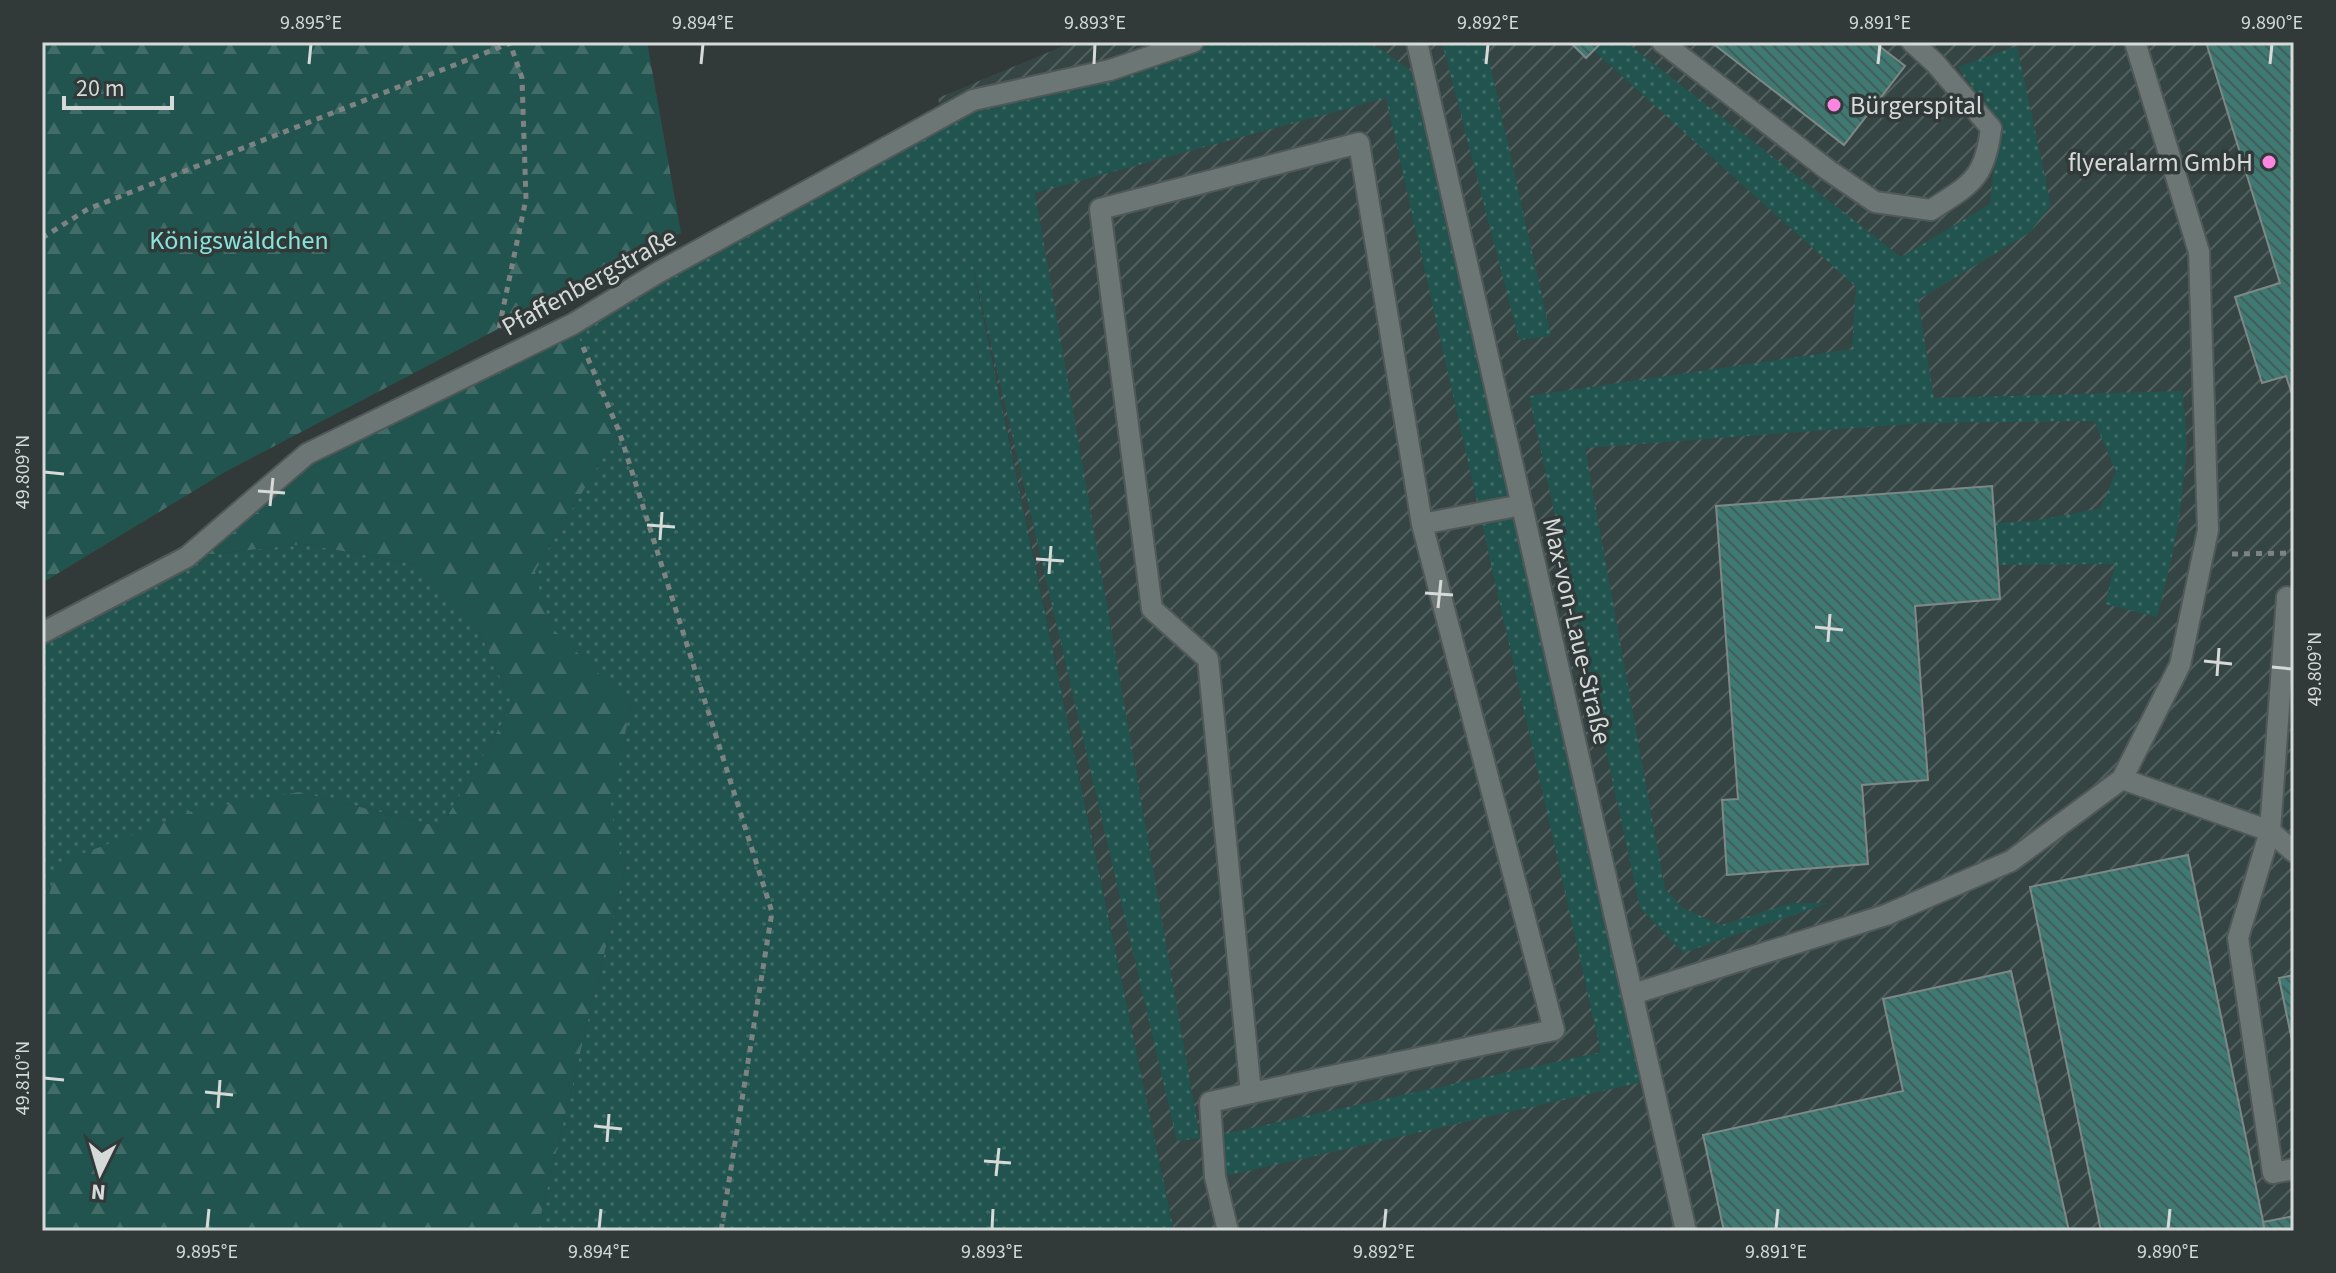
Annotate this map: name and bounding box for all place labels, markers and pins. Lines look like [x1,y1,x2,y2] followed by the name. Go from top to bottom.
[1850,87,1982,124] place label: Bürgerspital
[1825,96,1843,114] marker: Bürgerspital
[2068,144,2253,181] place label: flyeralarm GmbH
[2260,153,2278,171] marker: flyeralarm GmbH

